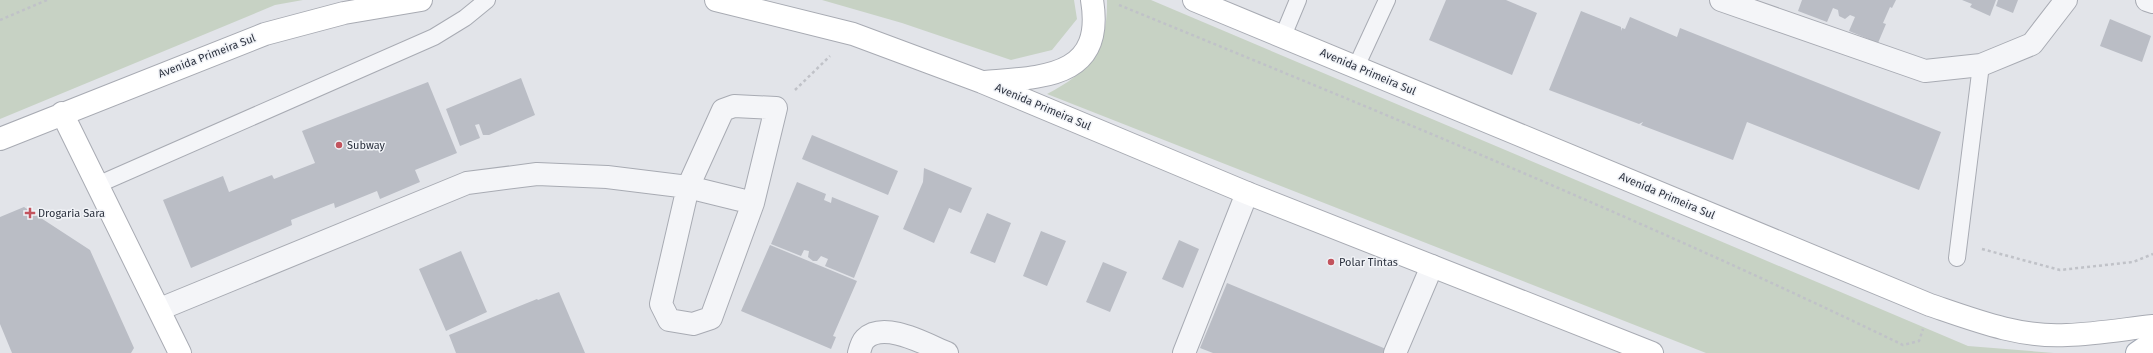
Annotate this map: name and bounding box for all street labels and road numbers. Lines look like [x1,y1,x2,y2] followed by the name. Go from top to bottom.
[157,31,257,81] street label: Avenida Primeira Sul
[1318,46,1418,98] street label: Avenida Primeira Sul
[993,81,1093,133] street label: Avenida Primeira Sul
[1617,170,1717,222] street label: Avenida Primeira Sul

